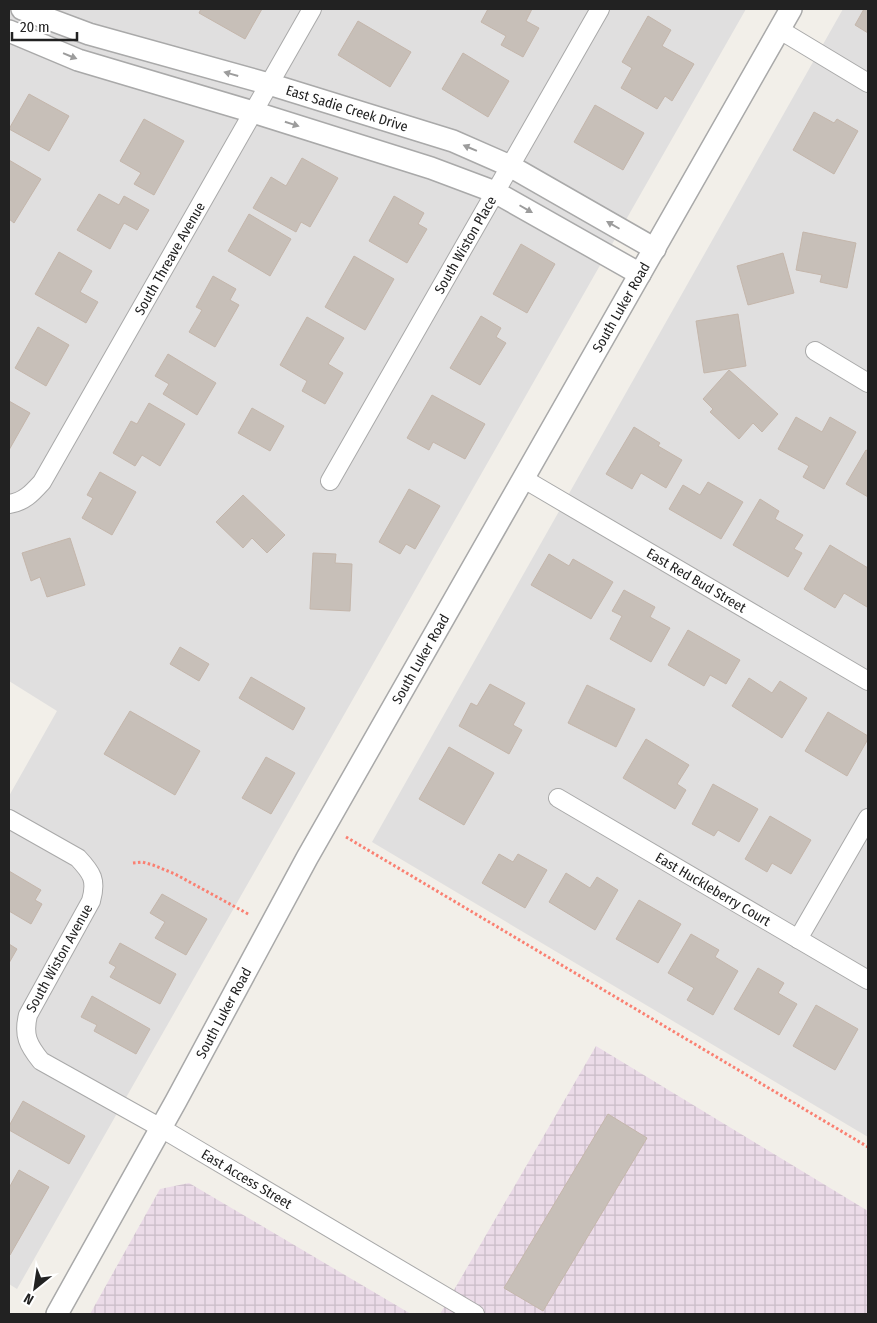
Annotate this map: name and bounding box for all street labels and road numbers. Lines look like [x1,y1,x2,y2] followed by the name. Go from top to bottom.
[284,82,410,136] street label: East Sadie Creek Drive
[431,193,500,297] street label: South Wiston Place
[131,199,209,318] street label: South Threave Avenue
[589,259,654,356] street label: South Luker Road
[643,545,749,617] street label: East Red Bud Street
[388,611,453,707] street label: South Luker Road
[652,849,774,930] street label: East Huckleberry Court
[23,901,96,1015] street label: South Wiston Avenue
[192,965,255,1062] street label: South Luker Road
[198,1146,295,1213] street label: East Access Street

